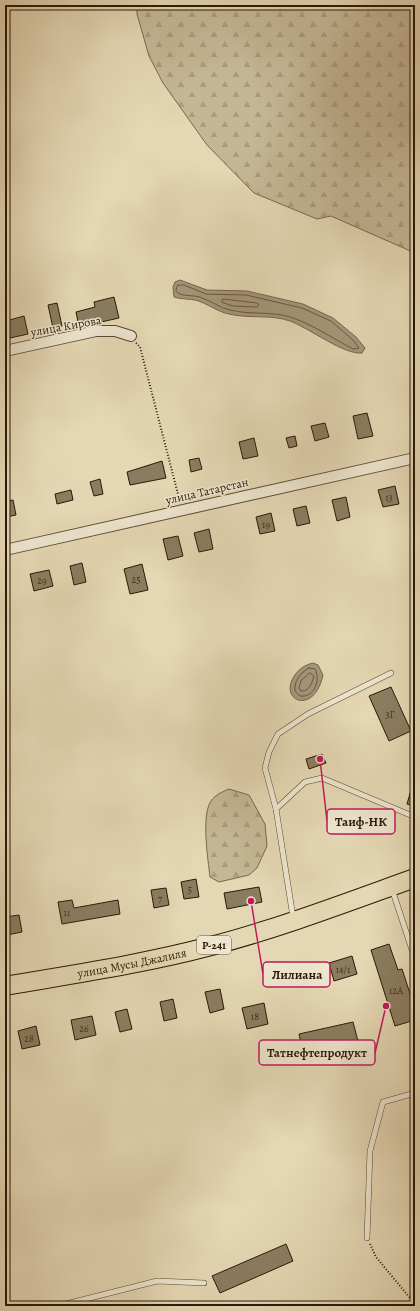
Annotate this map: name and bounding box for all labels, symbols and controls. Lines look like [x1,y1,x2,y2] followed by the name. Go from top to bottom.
[29,312,103,340] street label: улица Кирова
[163,474,250,509] street label: улица Татарстан
[385,491,393,504] house number: 13
[262,518,270,531] house number: 19
[131,573,141,586] house number: 25
[37,574,47,587] house number: 29
[385,708,395,721] house number: 3Г
[327,809,395,834] callout: Таиф-НК
[335,813,387,830] text: Таиф-НК
[188,883,192,896] house number: 5
[158,892,163,905] house number: 7
[64,906,71,919] house number: 11
[197,936,231,954] road number: Р-241
[75,944,188,982] street label: улица Мусы Джалиля
[263,962,330,987] callout: Лилиана
[336,963,351,976] house number: 14/1
[272,966,323,983] text: Лилиана
[389,984,403,997] house number: 12А
[251,1010,259,1023] house number: 18
[79,1022,89,1035] house number: 26
[24,1032,34,1045] house number: 28
[259,1040,375,1065] callout: Татнефтепродукт
[267,1044,367,1061] text: Татнефтепродукт

